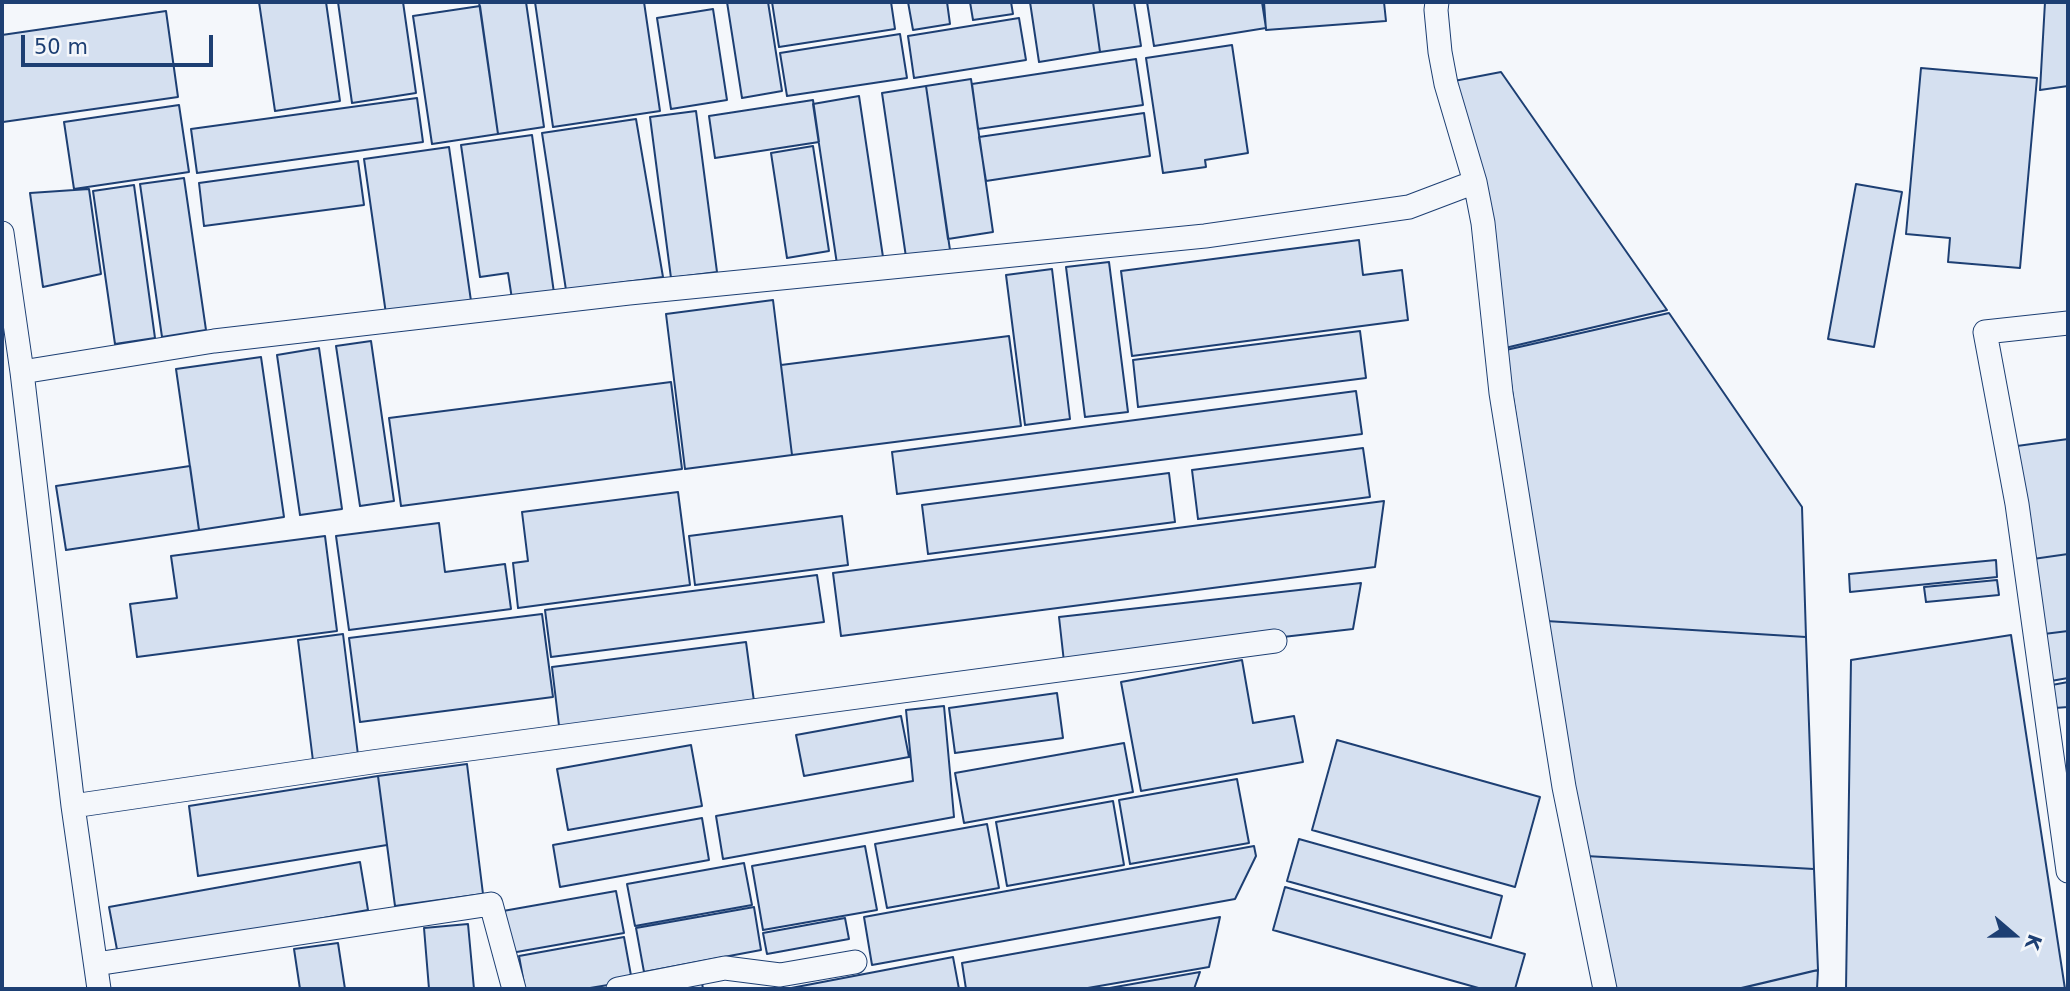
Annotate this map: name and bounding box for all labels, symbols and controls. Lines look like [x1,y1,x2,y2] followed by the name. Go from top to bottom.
[24,21,217,65] scale bar
[34,35,88,59] text: 50 m
[1979,900,2049,970] north arrow
[2021,931,2047,953] text: K

